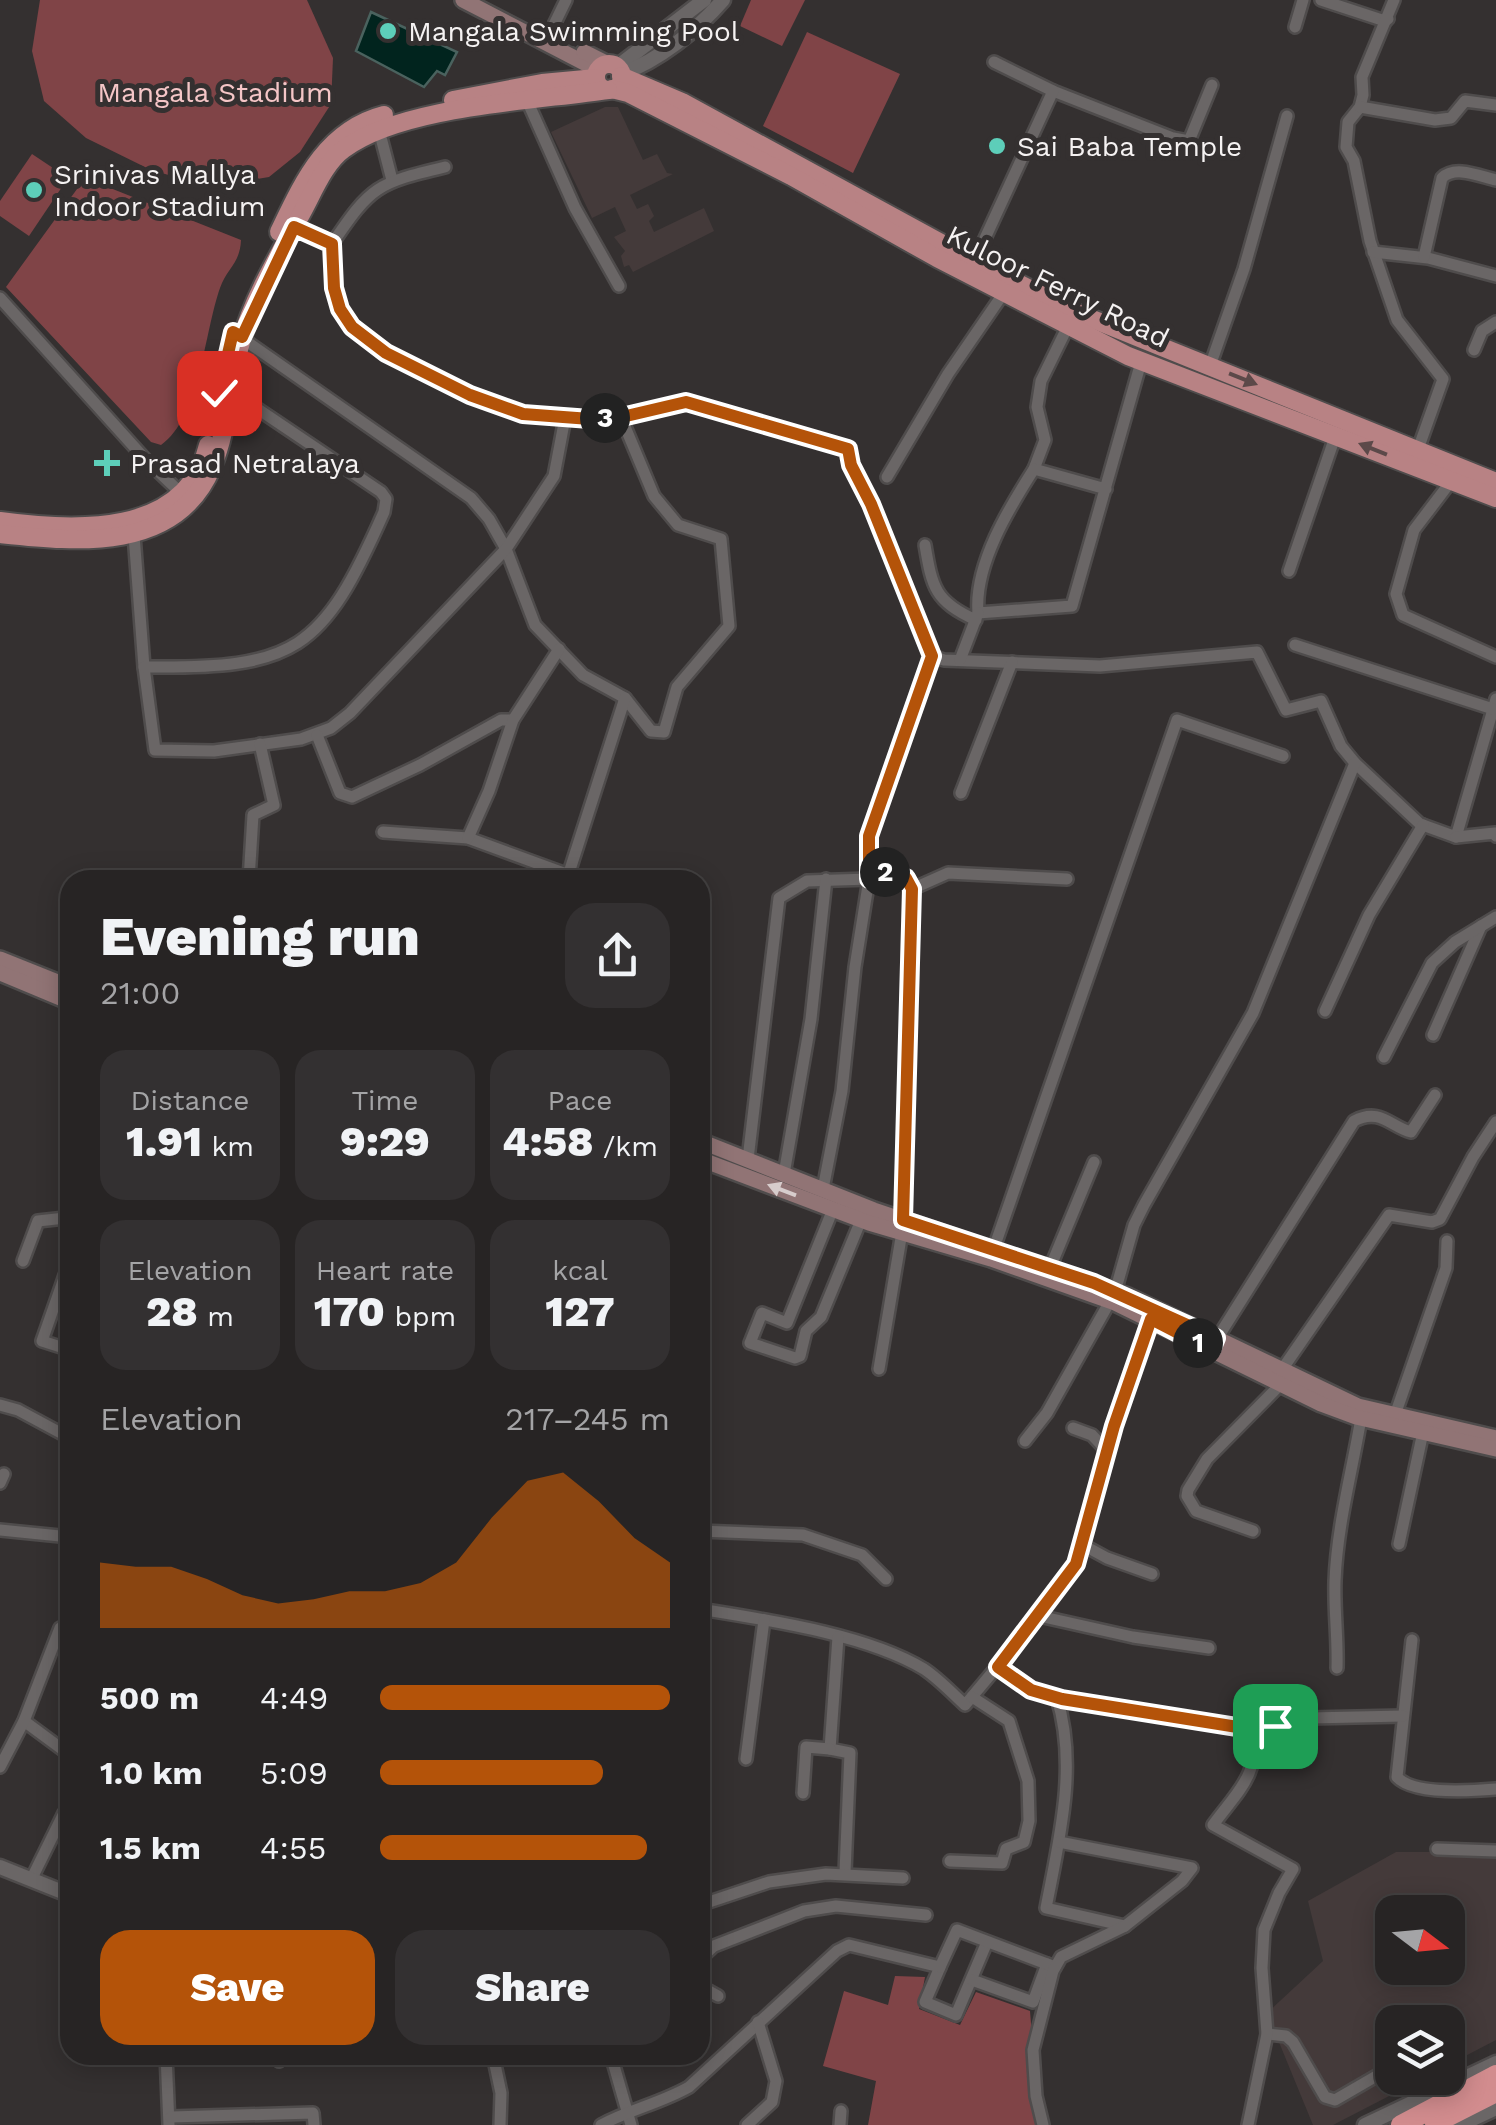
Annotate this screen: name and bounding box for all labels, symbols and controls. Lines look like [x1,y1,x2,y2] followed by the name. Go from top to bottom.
[408,15,740,48] place label: Mangala Swimming Pool
[377,20,399,42] marker: Mangala Swimming Pool
[97,76,333,109] park label: Mangala Stadium
[1017,130,1242,163] place label: Sai Baba Temple
[986,135,1008,157] marker: Sai Baba Temple
[54,158,265,223] place label: Srinivas Mallya Indoor Stadium
[23,179,45,201] marker: Srinivas Mallya Indoor Stadium
[941,218,1175,355] street label: Kuloor Ferry Road
[177,351,262,436] pin
[192,366,247,421] icon: check
[1228,371,1258,387] one-way arrow
[580,393,630,443] pin: 3
[597,401,613,434] text: 3
[1358,441,1388,457] one-way arrow
[130,447,360,480] place label: Prasad Netralaya
[94,450,120,476] marker: Prasad Netralaya
[860,847,910,897] pin: 2
[877,855,893,888] text: 2
[565,903,670,1008] button: share
[100,904,420,968] text: Evening run
[100,974,180,1012] text: 21:00
[130,1084,250,1117] text: Distance
[352,1084,418,1117] text: Time
[548,1084,612,1117] text: Pace
[126,1117,202,1166] text: 1.91
[340,1117,430,1166] text: 9:29
[502,1117,594,1166] text: 4:58
[202,1130,254,1163] text: km
[594,1130,658,1163] text: /km
[767,1182,797,1197] one-way arrow
[128,1254,253,1287] text: Elevation
[316,1254,454,1287] text: Heart rate
[552,1254,608,1287] text: kcal
[146,1287,198,1336] text: 28
[314,1287,385,1336] text: 170
[545,1287,615,1336] text: 127
[198,1300,234,1333] text: m
[385,1300,456,1333] text: bpm
[1173,1318,1223,1368] pin: 1
[1192,1326,1204,1359] text: 1
[100,1400,243,1438] text: Elevation
[505,1400,670,1438] text: 217–245 m
[100,1679,199,1717] text: 500 m
[260,1679,328,1717] text: 4:49
[1233,1684,1318,1769] pin
[1248,1699,1303,1754] icon: arrive
[100,1754,203,1792] text: 1.0 km
[260,1754,328,1792] text: 5:09
[100,1829,201,1867] text: 1.5 km
[260,1829,326,1867] text: 4:55
[1375,1895,1465,1985] north arrow
[1375,1895,1465,2095] map controls
[100,1930,375,2045] button: Save
[395,1930,670,2045] button: Share
[1375,2005,1465,2095] button: layers

